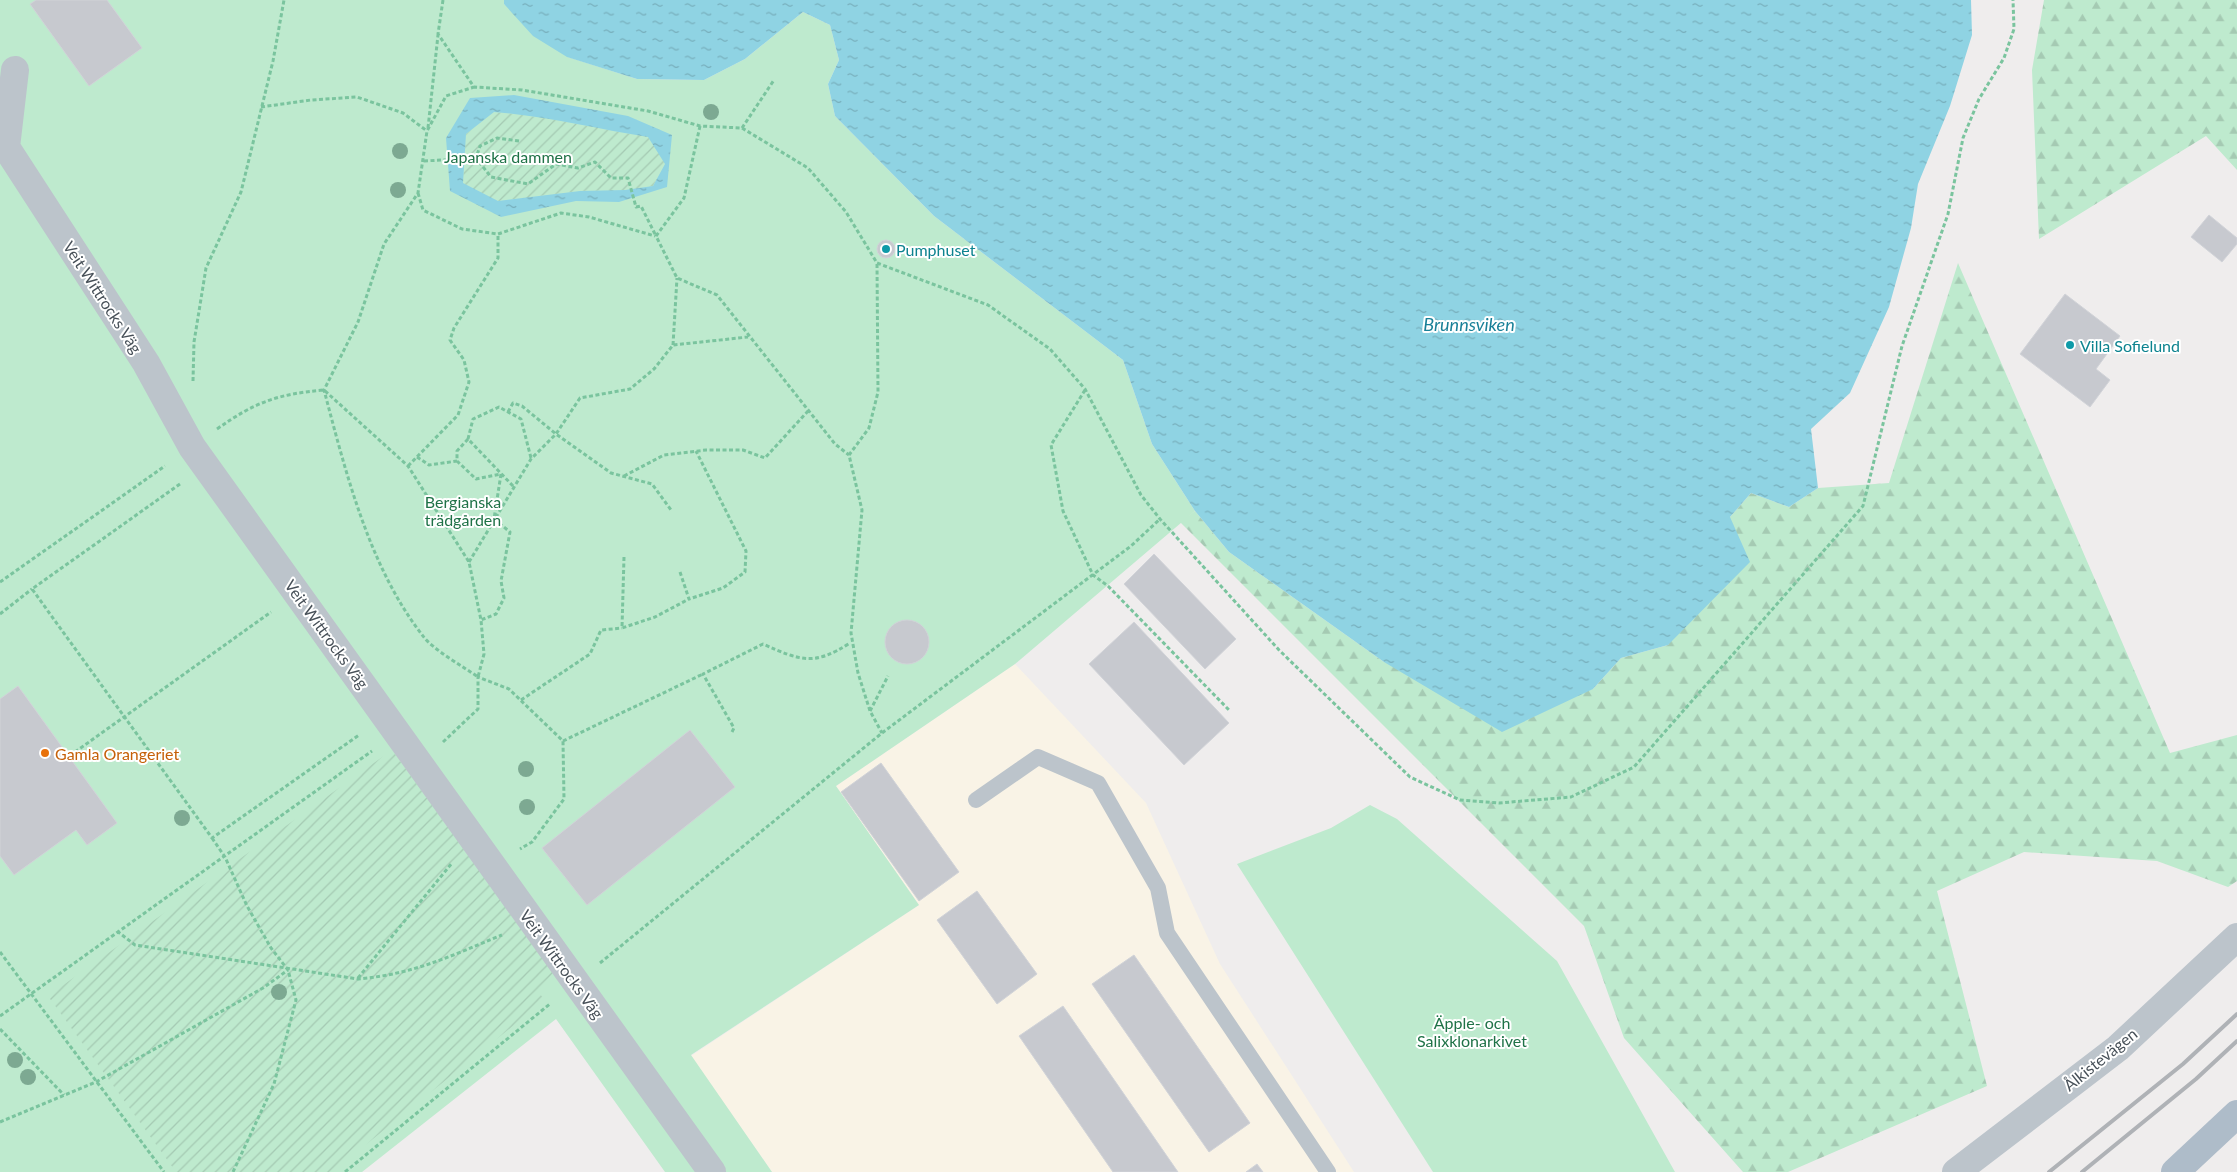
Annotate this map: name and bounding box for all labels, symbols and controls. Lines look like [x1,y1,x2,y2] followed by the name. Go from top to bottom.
[444,147,572,166] park label: Japanska dammen
[60,237,146,357] street label: Veit Wittrocks Väg
[896,240,976,259] place label: Pumphuset
[880,243,892,255] marker: Pumphuset
[1423,313,1515,335] water label: Brunnsviken
[2080,336,2180,355] place label: Villa Sofielund
[2064,339,2076,351] marker: Villa Sofielund
[425,492,501,529] park label: Bergianska trädgården
[281,576,373,692] street label: Veit Wittrocks Väg
[55,744,179,763] place label: Gamla Orangeriet
[39,747,51,759] marker: Gamla Orangeriet
[516,906,608,1022] street label: Veit Wittrocks Väg
[1417,1013,1527,1050] park label: Äpple- och Salixklonarkivet
[2059,1024,2141,1094] street label: Ålkistevägen

